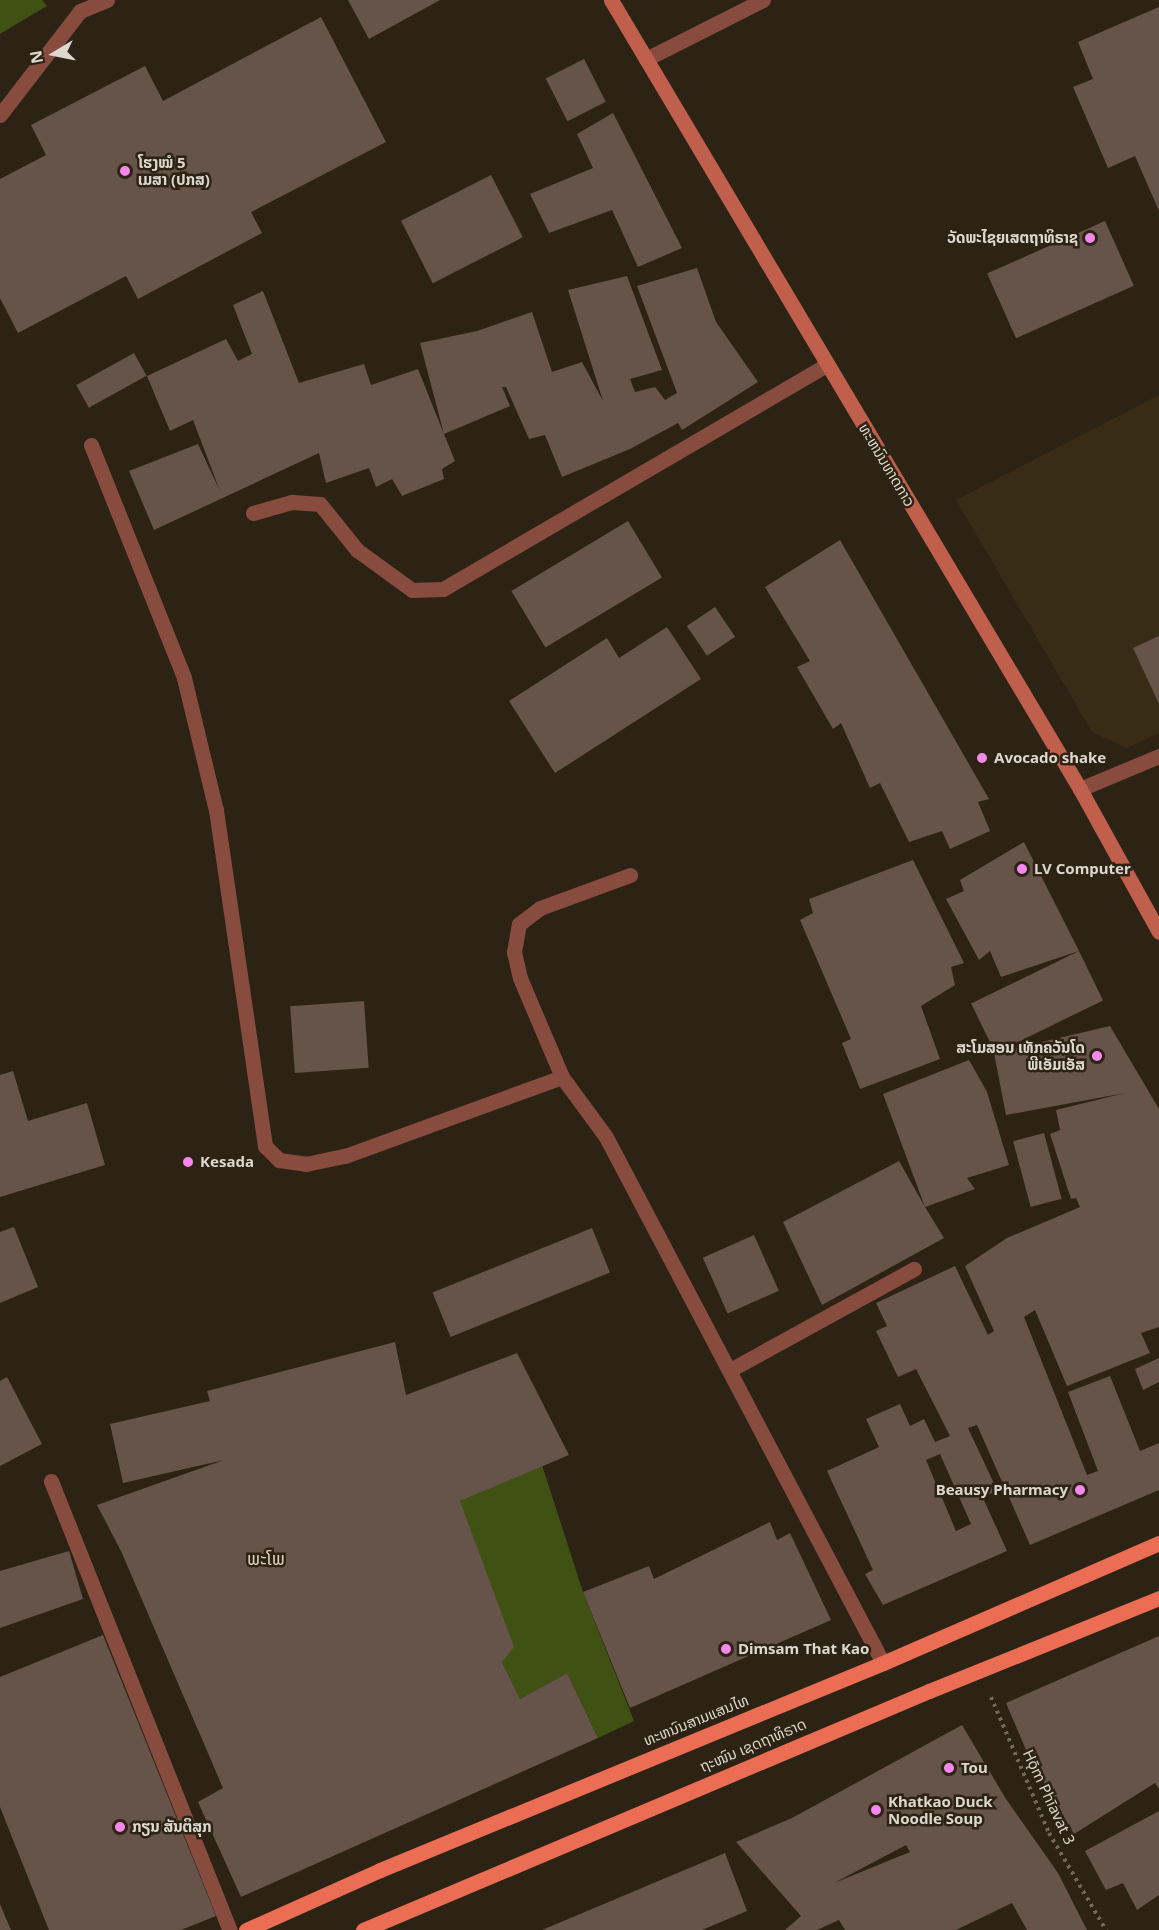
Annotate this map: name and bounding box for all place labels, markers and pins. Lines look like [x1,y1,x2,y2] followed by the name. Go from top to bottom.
[138,153,210,188] place label: ໂຮງໝໍ 5 ເມສາ (ປກສ)
[116,162,134,180] marker: ໂຮງໝໍ 5 ເມສາ (ປກສ)
[947,229,1078,247] place label: ວັດພະໄຊຍເສຕຖາທິຣາຊ
[1083,231,1097,245] marker: ວັດພະໄຊຍເສຕຖາທິຣາຊ
[994,749,1106,767] place label: Avocado shake
[975,751,989,765] marker: Avocado shake
[1034,860,1131,878] place label: LV Computer
[1015,862,1029,876] marker: LV Computer
[956,1038,1085,1073] place label: ສະໂມສອນ ເທັກຄວັນໂດ ພີເອັມເອັສ
[1090,1049,1104,1063] marker: ສະໂມສອນ ເທັກຄວັນໂດ ພີເອັມເອັສ
[200,1153,254,1171] place label: Kesada
[181,1155,195,1169] marker: Kesada
[936,1481,1068,1499] place label: Beausy Pharmacy
[1073,1483,1087,1497] marker: Beausy Pharmacy
[738,1640,869,1658] place label: Dimsam That Kao
[719,1642,733,1656] marker: Dimsam That Kao
[961,1759,988,1777] place label: Tou
[942,1761,956,1775] marker: Tou
[888,1792,993,1827] place label: Khatkao Duck Noodle Soup
[869,1803,883,1817] marker: Khatkao Duck Noodle Soup
[132,1818,211,1836] place label: ກຽນ ສັນຕິສຸກ
[113,1820,127,1834] marker: ກຽນ ສັນຕິສຸກ

